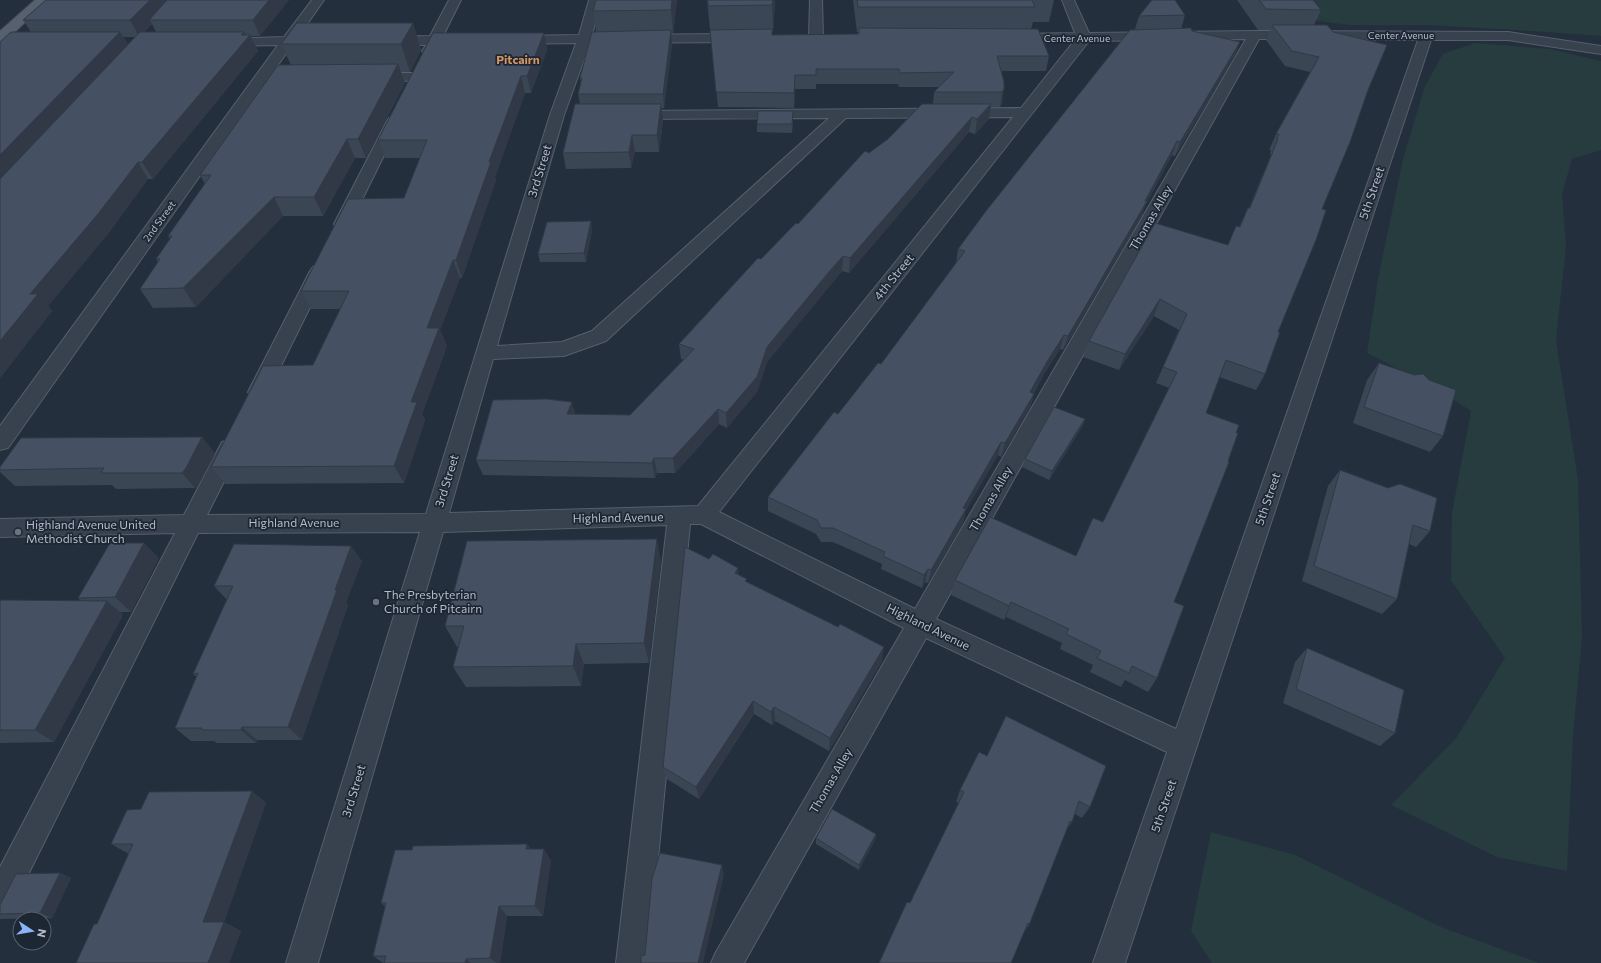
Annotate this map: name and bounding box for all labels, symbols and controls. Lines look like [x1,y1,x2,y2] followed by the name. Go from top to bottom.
[1368,29,1434,41] street label: Center Avenue
[1044,32,1110,44] street label: Center Avenue
[496,52,540,66] district label: Pitcairn
[524,142,554,199] street label: 3rd Street
[1355,164,1387,221] street label: 5th Street
[1126,182,1174,253] street label: Thomas Alley
[140,198,178,244] street label: 2nd Street
[870,250,916,302] street label: 4th Street
[431,452,461,509] street label: 3rd Street
[966,463,1014,534] street label: Thomas Alley
[1251,470,1283,527] street label: 5th Street
[572,509,664,525] street label: Highland Avenue
[249,515,339,529] street label: Highland Avenue
[26,517,156,545] place label: Highland Avenue United Methodist Church
[13,527,23,537] marker: Highland Avenue United Methodist Church
[384,587,482,615] place label: The Presbyterian Church of Pitcairn
[371,597,381,607] marker: The Presbyterian Church of Pitcairn
[885,600,972,652] street label: Highland Avenue
[806,745,854,816] street label: Thomas Alley
[338,762,368,819] street label: 3rd Street
[1147,777,1179,834] street label: 5th Street
[12,911,52,951] north arrow
[35,928,49,939] text: N

